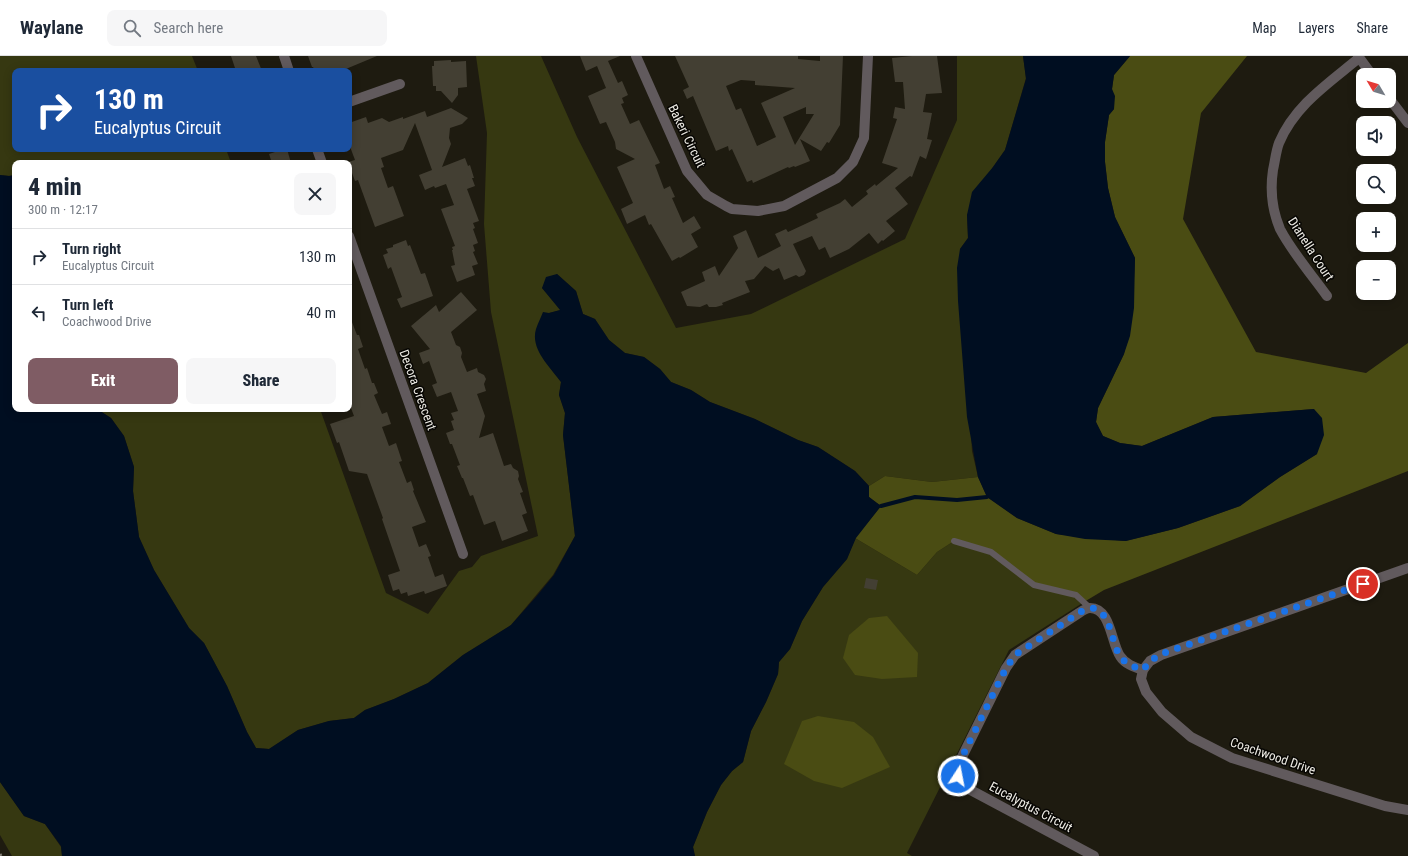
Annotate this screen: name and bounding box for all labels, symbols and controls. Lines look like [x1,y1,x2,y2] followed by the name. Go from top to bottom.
[107,10,387,46] search box
[20,16,83,39] text: Waylane
[121,17,143,39] icon: search
[153,19,223,37] text: Search here
[1252,20,1276,36] text: Map
[1298,20,1335,36] text: Layers
[1357,20,1388,36] text: Share
[1356,68,1396,108] north arrow
[1356,68,1396,300] map controls
[94,83,164,116] text: 130 m
[28,84,80,136] icon: right
[665,102,709,170] street label: Bakeri Circuit
[1356,116,1396,156] button: sound
[94,117,221,138] text: Eucalyptus Circuit
[1356,164,1396,204] button: search
[28,173,82,201] text: 4 min
[294,173,336,215] button: close
[28,202,98,217] text: 300 m · 12:17
[1356,212,1396,252] button: +
[1285,215,1337,284] street label: Dianella Court
[62,240,121,258] text: Turn right
[28,246,50,268] icon: right
[299,248,336,266] text: 130 m
[62,258,154,273] text: Eucalyptus Circuit
[1356,260,1396,300] button: −
[62,296,113,314] text: Turn left
[28,302,50,324] icon: left
[306,304,336,322] text: 40 m
[62,314,151,329] text: Coachwood Drive
[397,348,440,432] street label: Decora Crescent
[28,358,178,404] button: Exit
[186,358,336,404] button: Share
[1346,567,1380,601] pin
[1352,573,1374,595] icon: arrive
[1228,734,1318,778] street label: Coachwood Drive
[937,755,979,797] position arrow
[987,779,1075,835] street label: Eucalyptus Circuit

